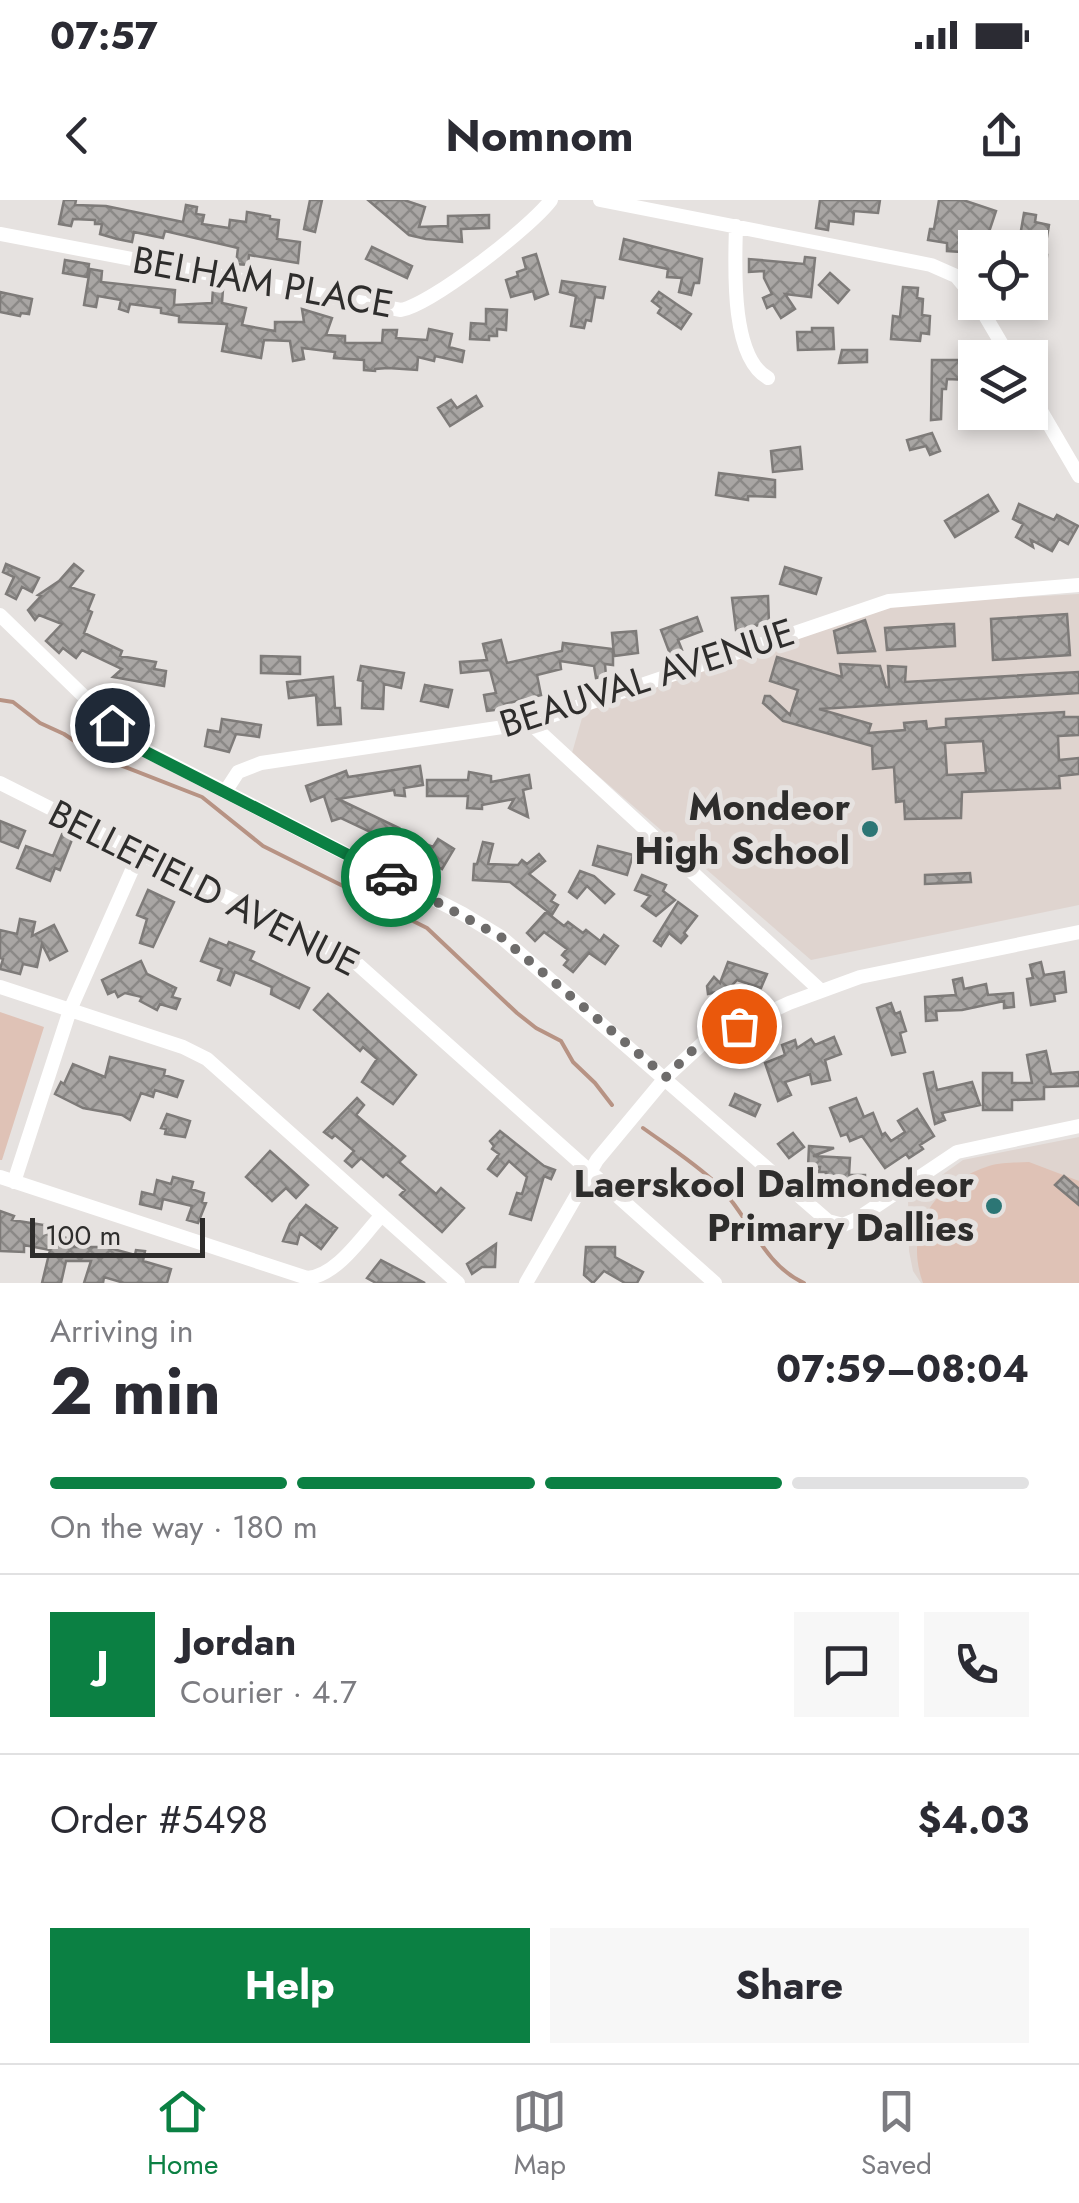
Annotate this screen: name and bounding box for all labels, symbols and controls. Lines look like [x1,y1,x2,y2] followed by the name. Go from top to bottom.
[50,8,158,63] text: 07:57
[445,103,634,168] text: Nomnom
[50,108,105,163] icon: back
[974,108,1029,163] icon: share
[958,230,1048,430] map controls
[958,230,1048,320] button: locate
[129,232,398,331] street label: BELHAM PLACE
[958,340,1048,430] button: layers
[492,604,801,751] street label: BEAUVAL AVENUE
[70,683,155,768] pin
[85,698,140,753] icon: home
[634,779,850,878] place label: Mondeor High School
[39,785,369,990] street label: BELLEFIELD AVENUE
[859,818,881,840] marker: Mondeor High School
[341,827,441,927] courier
[364,850,419,905] icon: car
[697,984,782,1069] pin
[712,999,767,1054] icon: bag
[574,1156,974,1255] place label: Laerskool Dalmondeor Primary Dallies
[983,1195,1005,1217] marker: Laerskool Dalmondeor Primary Dallies
[30,1213,205,1258] scale bar
[45,1215,121,1256] text: 100 m
[50,1308,194,1354] text: Arriving in
[776,1341,1029,1396] text: 07:59–08:04
[50,1344,221,1438] text: 2 min
[50,1504,318,1550] text: On the way · 180 m
[794,1612,899,1717] button: chat
[924,1612,1029,1717] button: phone
[180,1614,296,1669] text: Jordan
[96,1637,109,1692] text: J
[180,1669,357,1715] text: Courier · 4.7
[50,1792,268,1847] text: Order #5498
[918,1792,1029,1847] text: $4.03
[50,1928,530,2043] button: Help
[550,1928,1029,2043] button: Share
[147,2084,218,2185] tab: Home
[512,2084,567,2185] tab: Map
[861,2084,932,2185] tab: Saved

